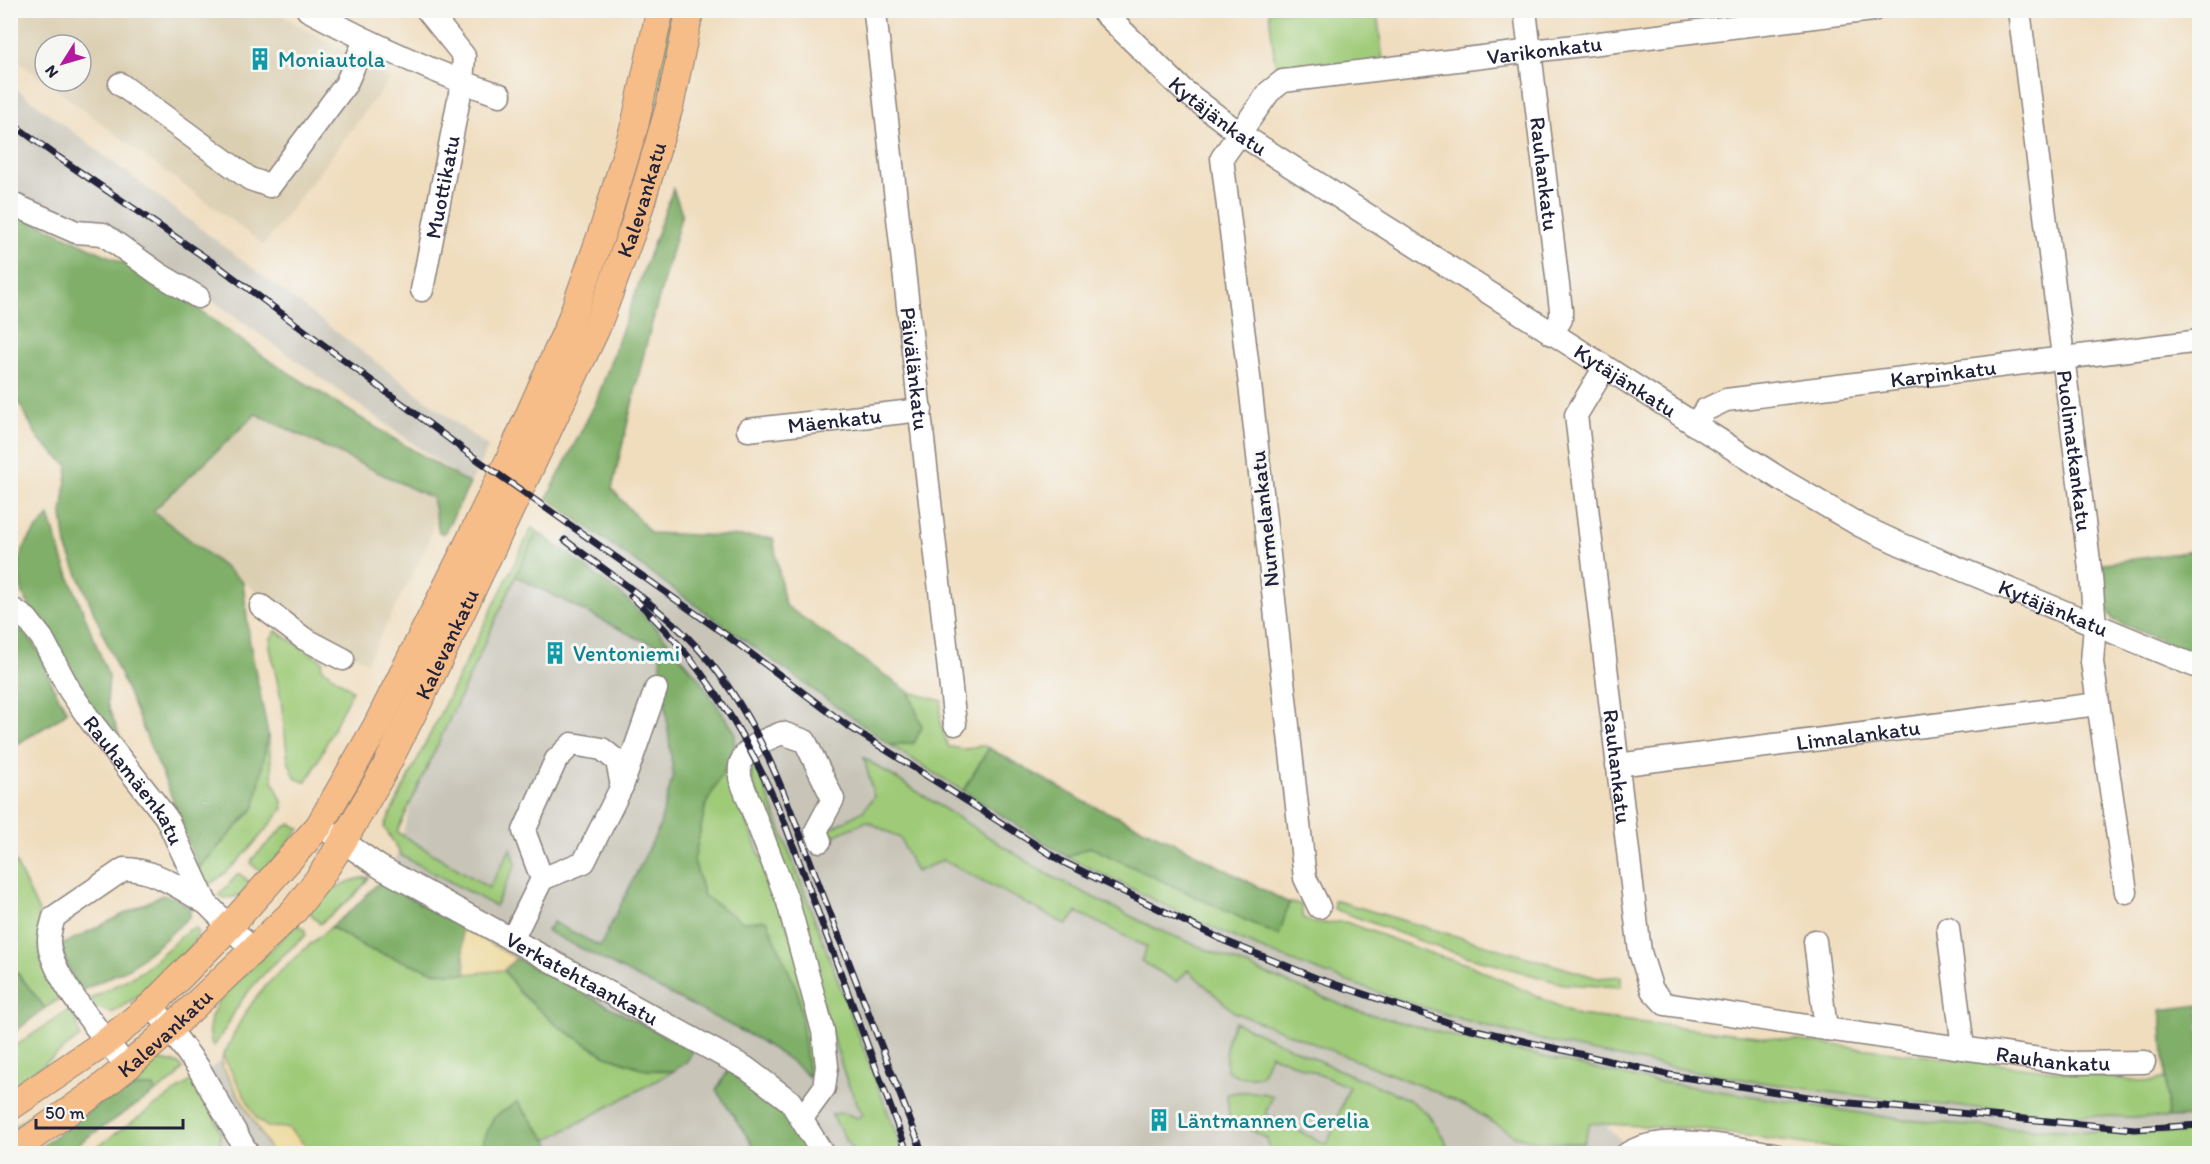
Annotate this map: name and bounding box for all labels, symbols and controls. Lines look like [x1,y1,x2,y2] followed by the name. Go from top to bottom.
[1485,30,1604,70] street label: Varikonkatu
[33,33,93,93] north arrow
[247,46,273,72] building icon: Moniautola
[278,46,386,73] place label: Moniautola
[41,62,62,82] text: N
[1163,70,1272,161] street label: Kytäjänkatu
[1524,115,1564,232] street label: Rauhankatu
[419,133,466,241] street label: Muottikatu
[611,139,672,261] street label: Kalevankatu
[894,306,935,432] street label: Päivälänkatu
[1569,338,1682,423] street label: Kytäjänkatu
[1889,354,1998,393] street label: Karpinkatu
[2051,368,2098,533] street label: Puolimatkankatu
[786,402,883,439] street label: Mäenkatu
[1244,449,1285,588] street label: Nurmelankatu
[1994,573,2112,643] street label: Kytäjänkatu
[409,584,485,704] street label: Kalevankatu
[542,640,568,666] building icon: Ventoniemi
[573,640,680,667] place label: Ventoniemi
[1597,708,1638,825] street label: Rauhankatu
[77,710,190,849] street label: Rauhamäenkatu
[1795,714,1922,756] street label: Linnalankatu
[501,926,663,1031] street label: Verkatehtaankatu
[112,983,218,1084] street label: Kalevankatu
[1994,1040,2110,1077] street label: Rauhankatu
[36,1092,183,1130] scale bar
[45,1102,85,1124] text: 50 m
[1146,1107,1172,1133] building icon: Läntmannen Cerelia
[1177,1107,1370,1134] place label: Läntmannen Cerelia

